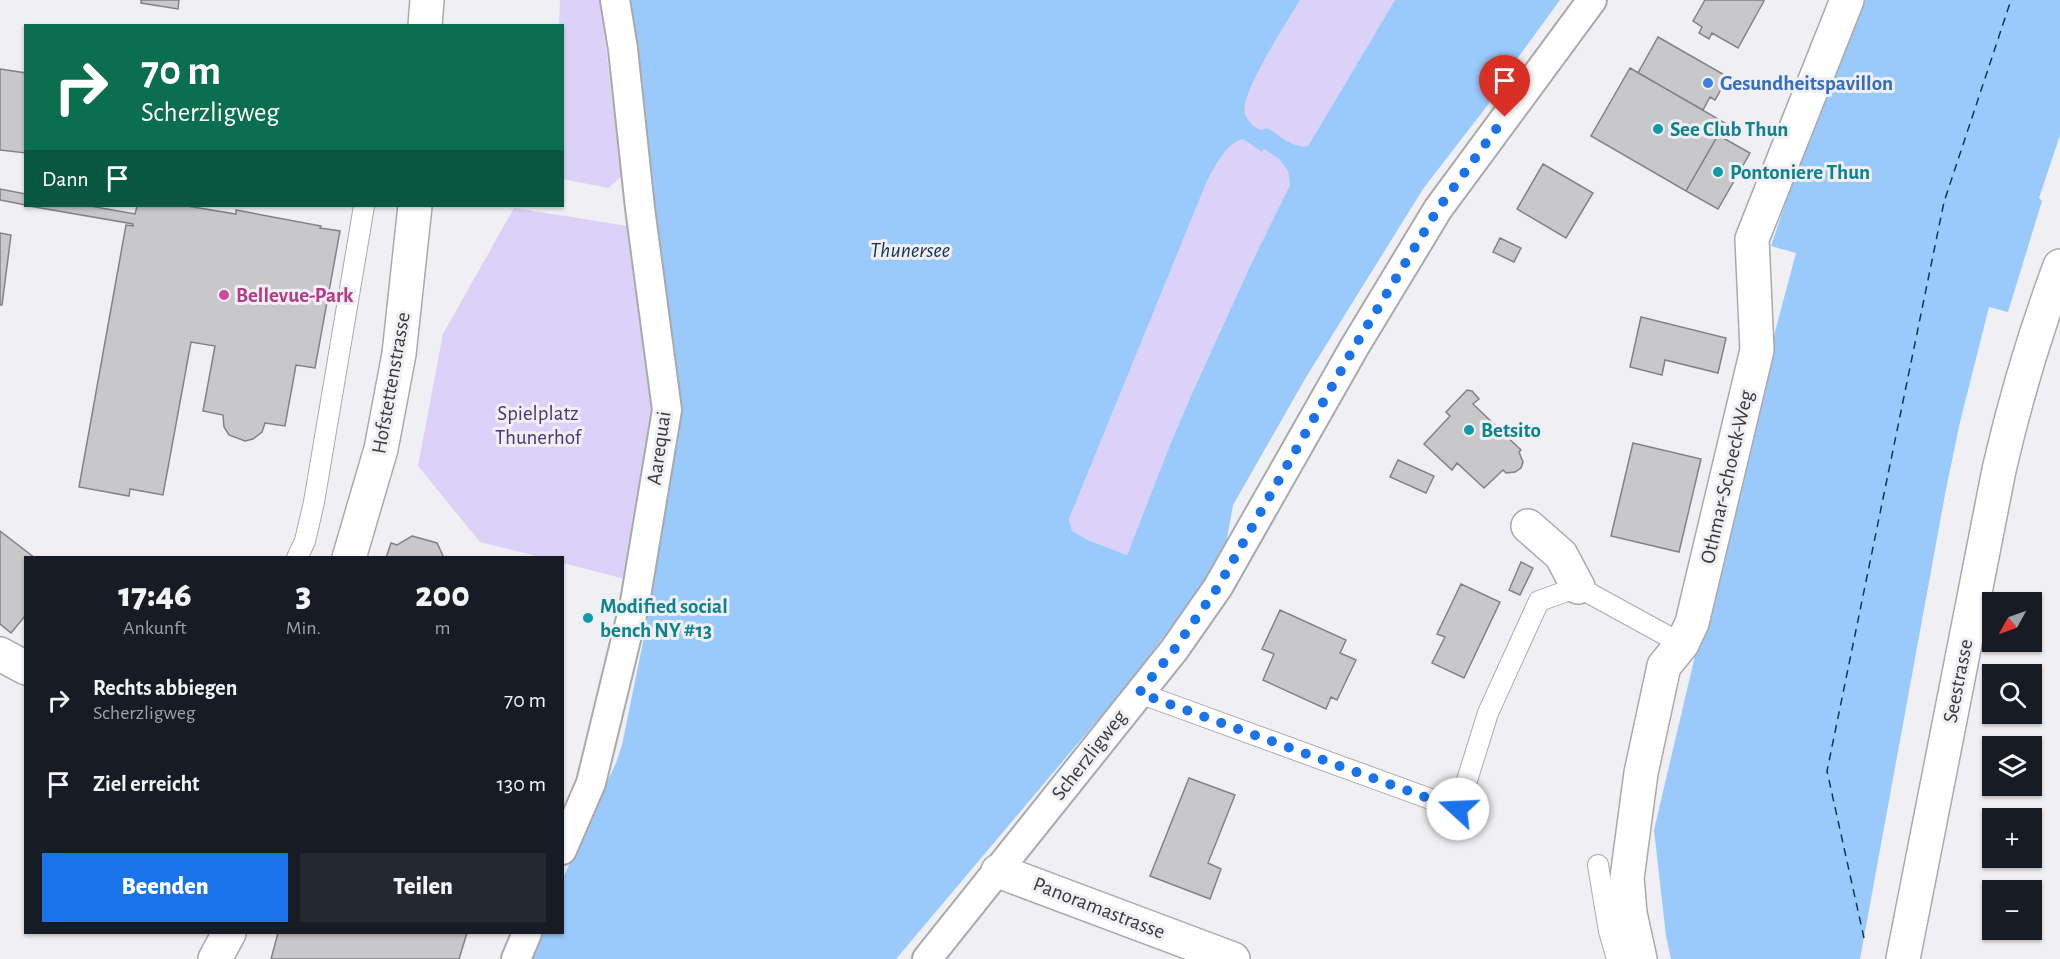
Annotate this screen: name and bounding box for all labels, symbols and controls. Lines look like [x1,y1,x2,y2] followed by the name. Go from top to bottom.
[42,48,120,126] icon: right
[141,50,221,92] text: 70 m
[1479,55,1530,117] pin
[1488,64,1521,97] icon: arrive
[1720,73,1893,94] place label: Gesundheitspavillon
[1701,76,1715,90] marker: Gesundheitspavillon
[141,99,279,126] text: Scherzligweg
[1670,119,1788,140] place label: See Club Thun
[1651,122,1665,136] marker: See Club Thun
[101,162,134,195] icon: arrive
[1730,162,1870,183] place label: Pontoniere Thun
[1711,165,1725,179] marker: Pontoniere Thun
[42,168,89,190] text: Dann
[870,239,950,261] water label: Thunersee
[236,285,354,306] place label: Bellevue-Park
[217,288,231,302] marker: Bellevue-Park
[368,310,414,456] street label: Hofstettenstrasse
[1697,387,1757,566] street label: Othmar-Schoeck-Weg
[495,403,583,448] park label: Spielplatz Thunerhof
[643,410,675,486] street label: Aarequai
[1481,420,1541,441] place label: Betsito
[1462,423,1476,437] marker: Betsito
[118,577,192,613] text: 17:46
[296,577,311,613] text: 3
[415,577,470,613] text: 200
[1982,592,2042,652] north arrow
[1982,592,2042,940] map controls
[600,596,728,641] place label: Modified social bench NY #13
[581,611,595,625] marker: Modified social bench NY #13
[123,618,187,638] text: Ankunft
[286,618,321,638] text: Min.
[435,618,451,638] text: m
[1940,637,1976,725] street label: Seestrasse
[1982,664,2042,724] button: search
[93,677,237,699] text: Rechts abbiegen
[42,684,75,717] icon: right
[504,689,546,711] text: 70 m
[93,703,196,723] text: Scherzligweg
[1048,706,1131,804] street label: Scherzligweg
[1982,736,2042,796] button: layers
[42,768,75,801] icon: arrive
[93,773,200,795] text: Ziel erreicht
[497,773,546,795] text: 130 m
[1426,777,1490,841] position arrow
[1982,808,2042,868] button: +
[42,853,288,922] button: Beenden
[300,853,546,922] button: Teilen
[1030,873,1168,943] street label: Panoramastrasse
[1982,880,2042,940] button: −

